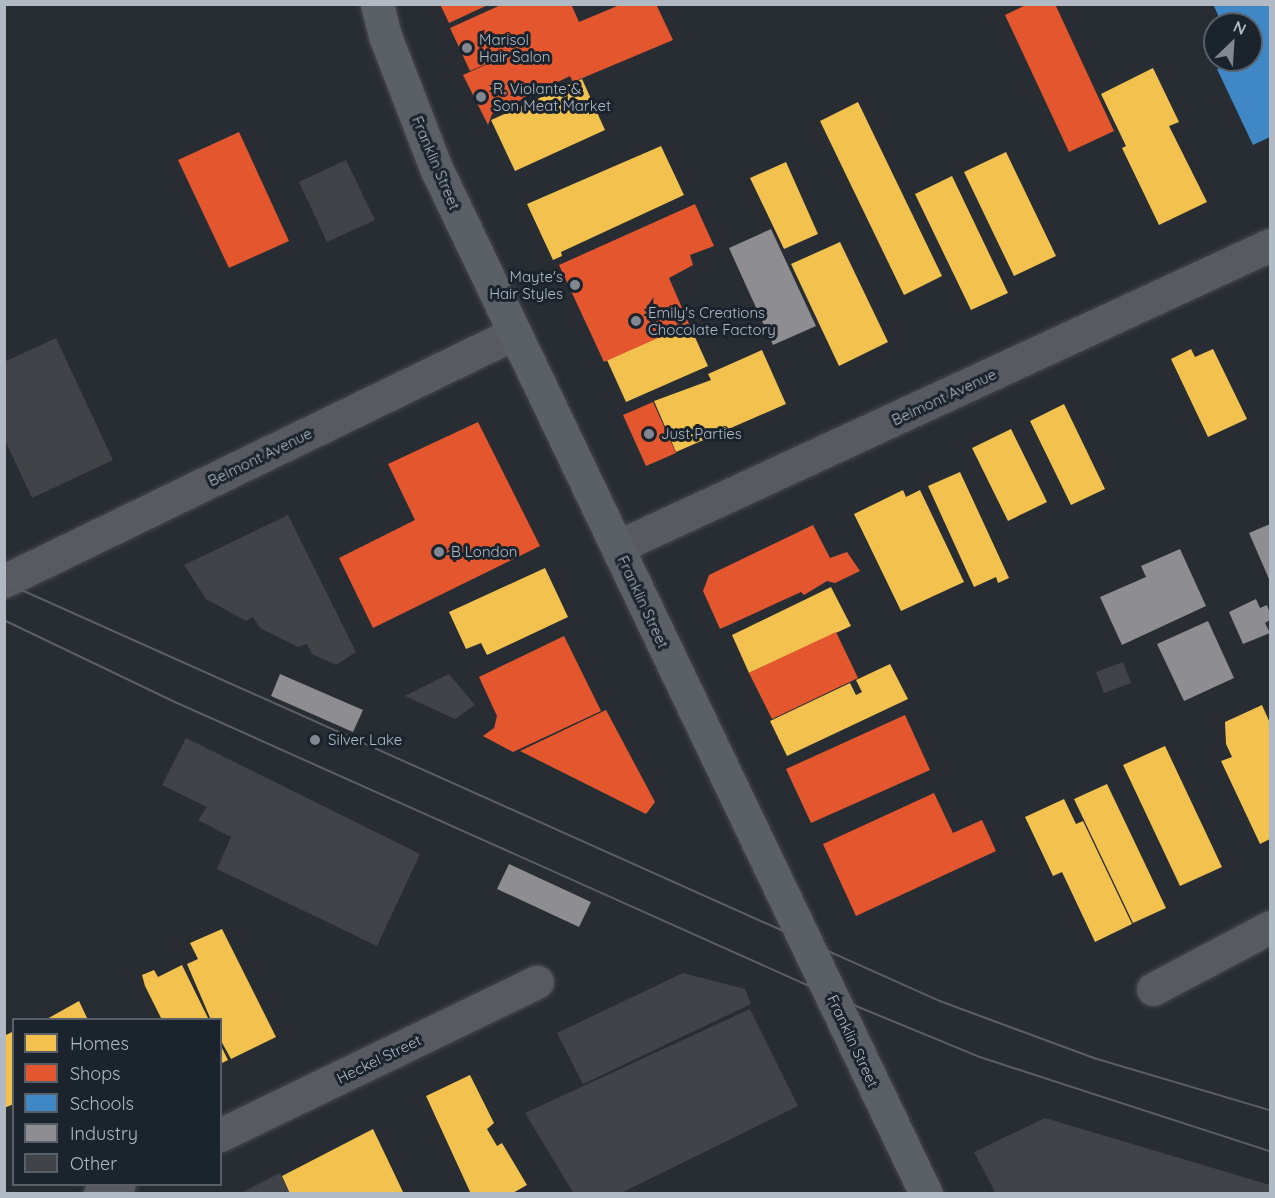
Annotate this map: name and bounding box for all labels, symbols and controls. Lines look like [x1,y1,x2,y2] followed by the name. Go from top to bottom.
[1203,12,1263,72] north arrow
[1230,16,1249,39] text: N
[479,30,551,65] place label: Marisol Hair Salon
[460,41,474,55] marker: Marisol Hair Salon
[493,79,611,114] place label: R. Violante & Son Meat Market
[474,90,488,104] marker: R. Violante & Son Meat Market
[408,113,464,213] street label: Franklin Street
[489,267,563,302] place label: Mayte's Hair Styles
[568,278,582,292] marker: Mayte's Hair Styles
[648,303,776,338] place label: Emily's Creations Chocolate Factory
[629,314,643,328] marker: Emily's Creations Chocolate Factory
[889,365,999,429] street label: Belmont Avenue
[205,424,315,490] street label: Belmont Avenue
[661,425,742,443] place label: Just Parties
[642,427,656,441] marker: Just Parties
[451,543,517,561] place label: B London
[432,545,446,559] marker: B London
[614,553,672,651] street label: Franklin Street
[306,731,324,749] marker: Silver Lake
[328,731,402,749] place label: Silver Lake
[824,992,882,1090] street label: Franklin Street
[12,1018,222,1186] legend
[334,1031,424,1087] street label: Heckel Street
[70,1032,129,1055] text: Homes
[70,1062,121,1085] text: Shops
[70,1092,134,1115] text: Schools
[70,1122,138,1145] text: Industry
[70,1152,117,1175] text: Other

